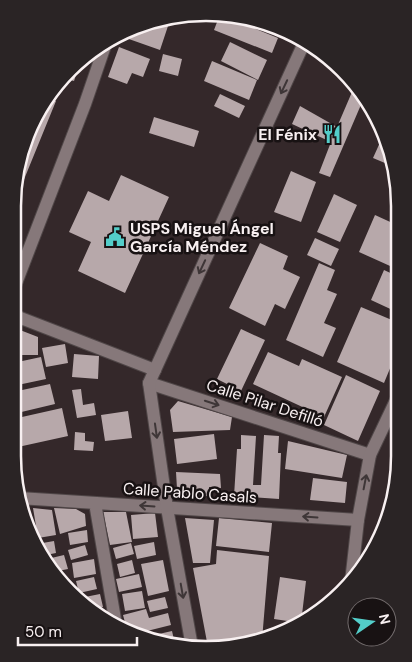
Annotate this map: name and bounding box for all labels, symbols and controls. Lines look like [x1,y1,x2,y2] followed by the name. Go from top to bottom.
[278,79,288,94] one-way arrow
[321,123,343,145] restaurant icon: El Fénix
[258,124,317,145] place label: El Fénix
[130,218,274,257] place label: USPS Miguel Ángel García Méndez
[104,226,126,248] public building icon: USPS Miguel Ángel García Méndez
[196,259,206,274] one-way arrow
[204,374,326,432] street label: Calle Pilar Defilló
[203,399,219,409] one-way arrow
[151,423,161,439] one-way arrow
[361,474,371,490] one-way arrow
[122,478,258,508] street label: Calle Pablo Casals
[140,502,156,511] one-way arrow
[302,512,318,522] one-way arrow
[178,583,188,599] one-way arrow
[347,597,397,647] north arrow
[375,612,395,626] text: N
[18,614,136,646] scale bar
[25,622,62,642] text: 50 m

